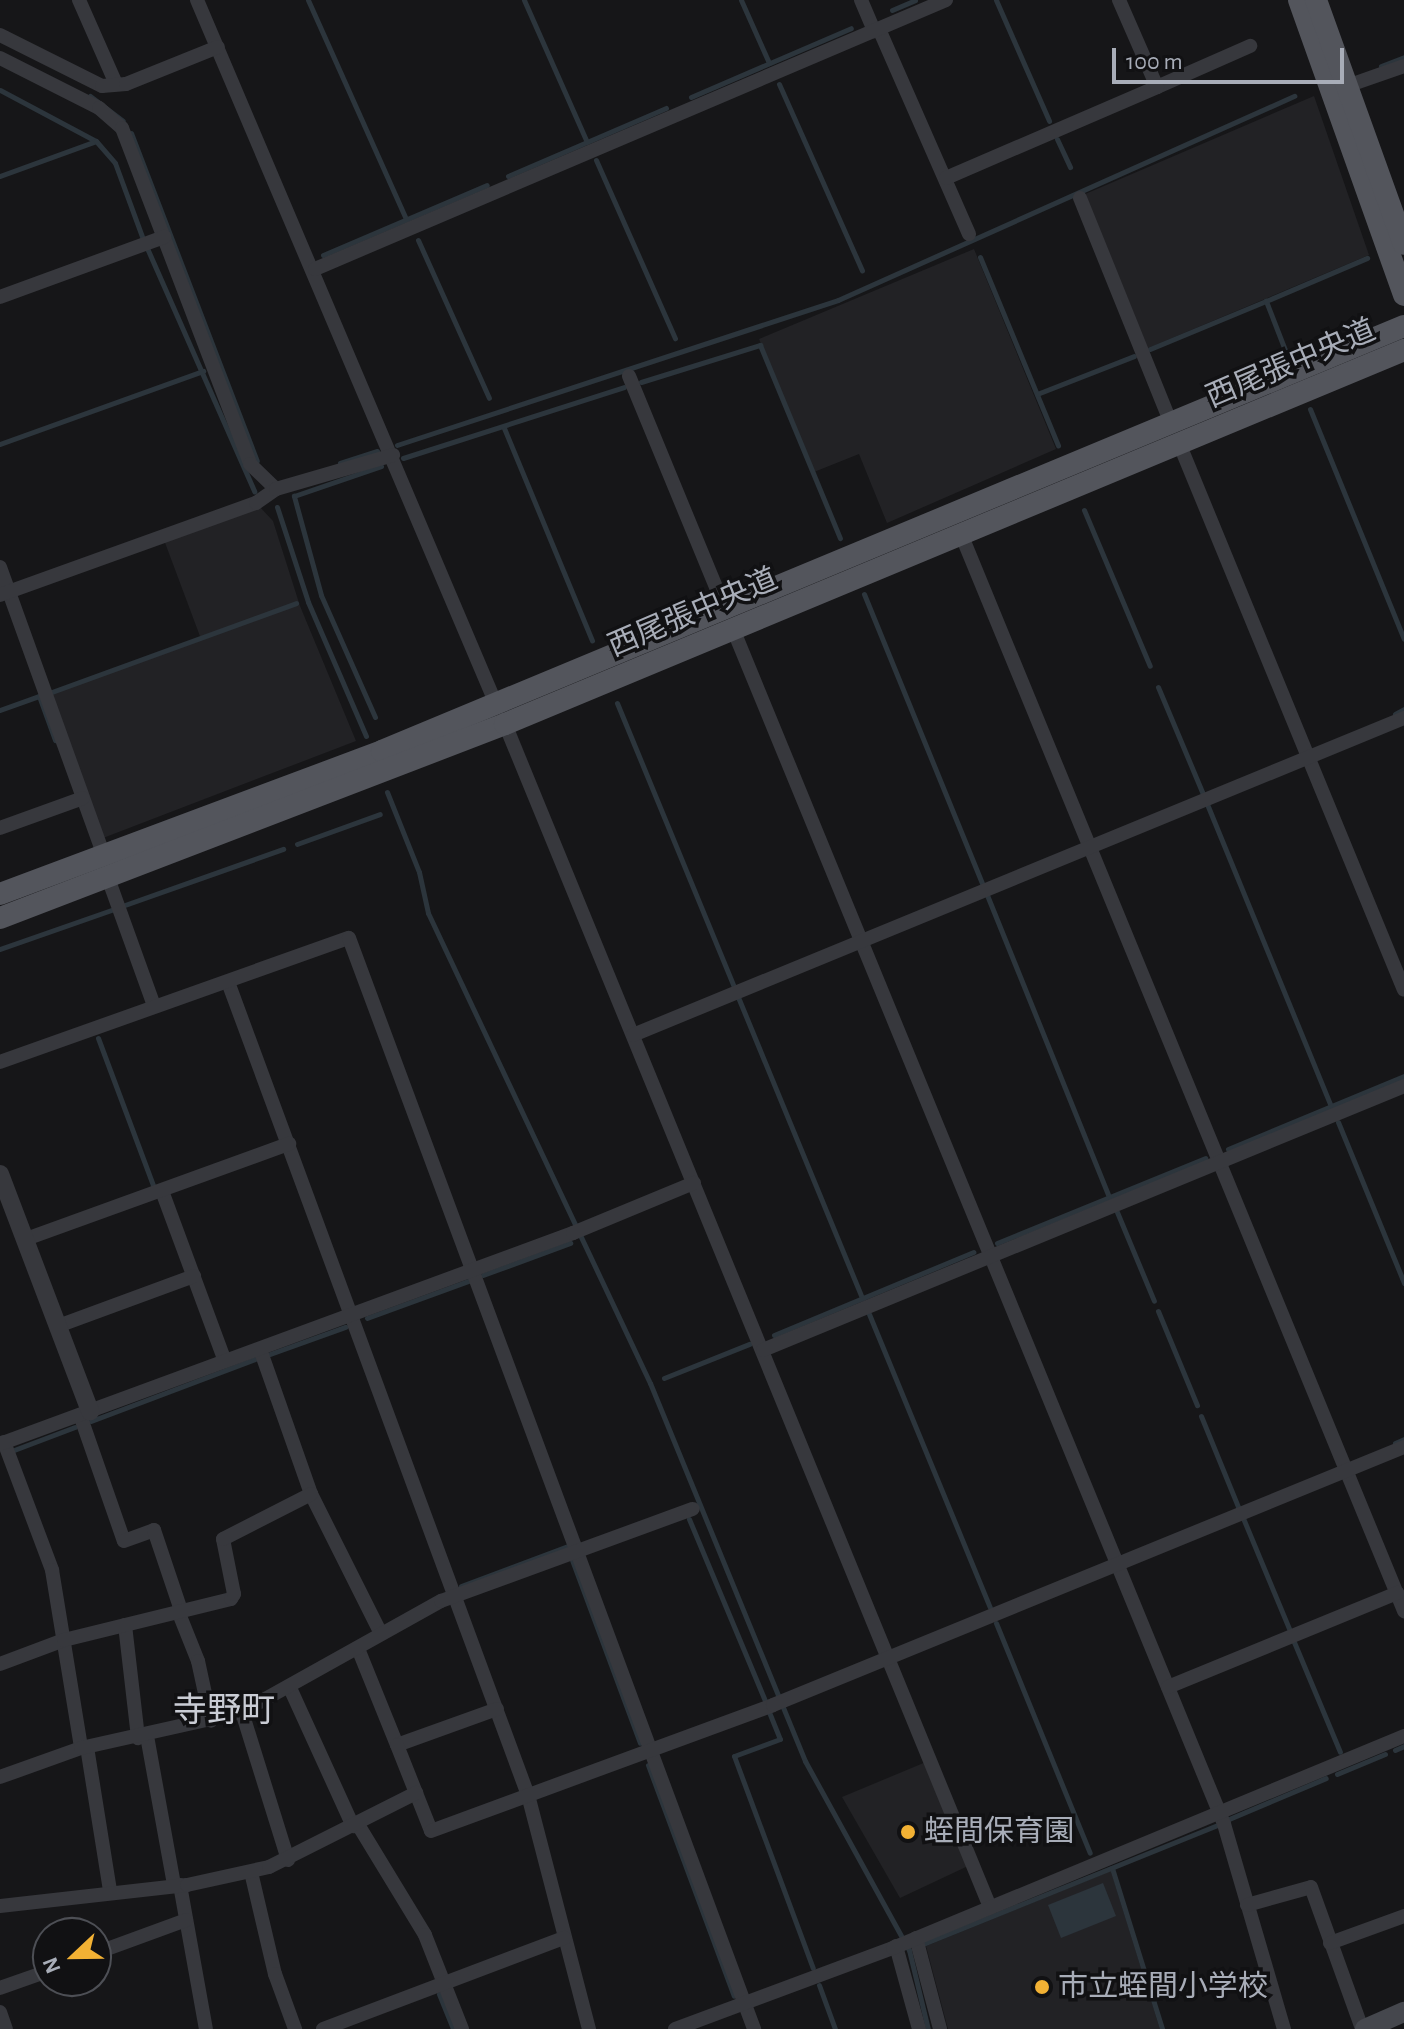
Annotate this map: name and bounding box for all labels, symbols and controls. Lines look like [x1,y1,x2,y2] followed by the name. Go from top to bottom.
[1116,32,1348,82] scale bar
[1126,50,1183,74] text: 100 m
[1201,312,1381,416] street label: 西尾張中央道
[603,561,783,665] street label: 西尾張中央道
[173,1692,275,1732] district label: 寺野町
[924,1814,1074,1850] place label: 蛭間保育園
[899,1823,917,1841] marker: 蛭間保育園
[32,1917,112,1997] north arrow
[39,1954,65,1976] text: N
[1058,1969,1268,2005] place label: 市立蛭間小学校
[1033,1978,1051,1996] marker: 市立蛭間小学校

